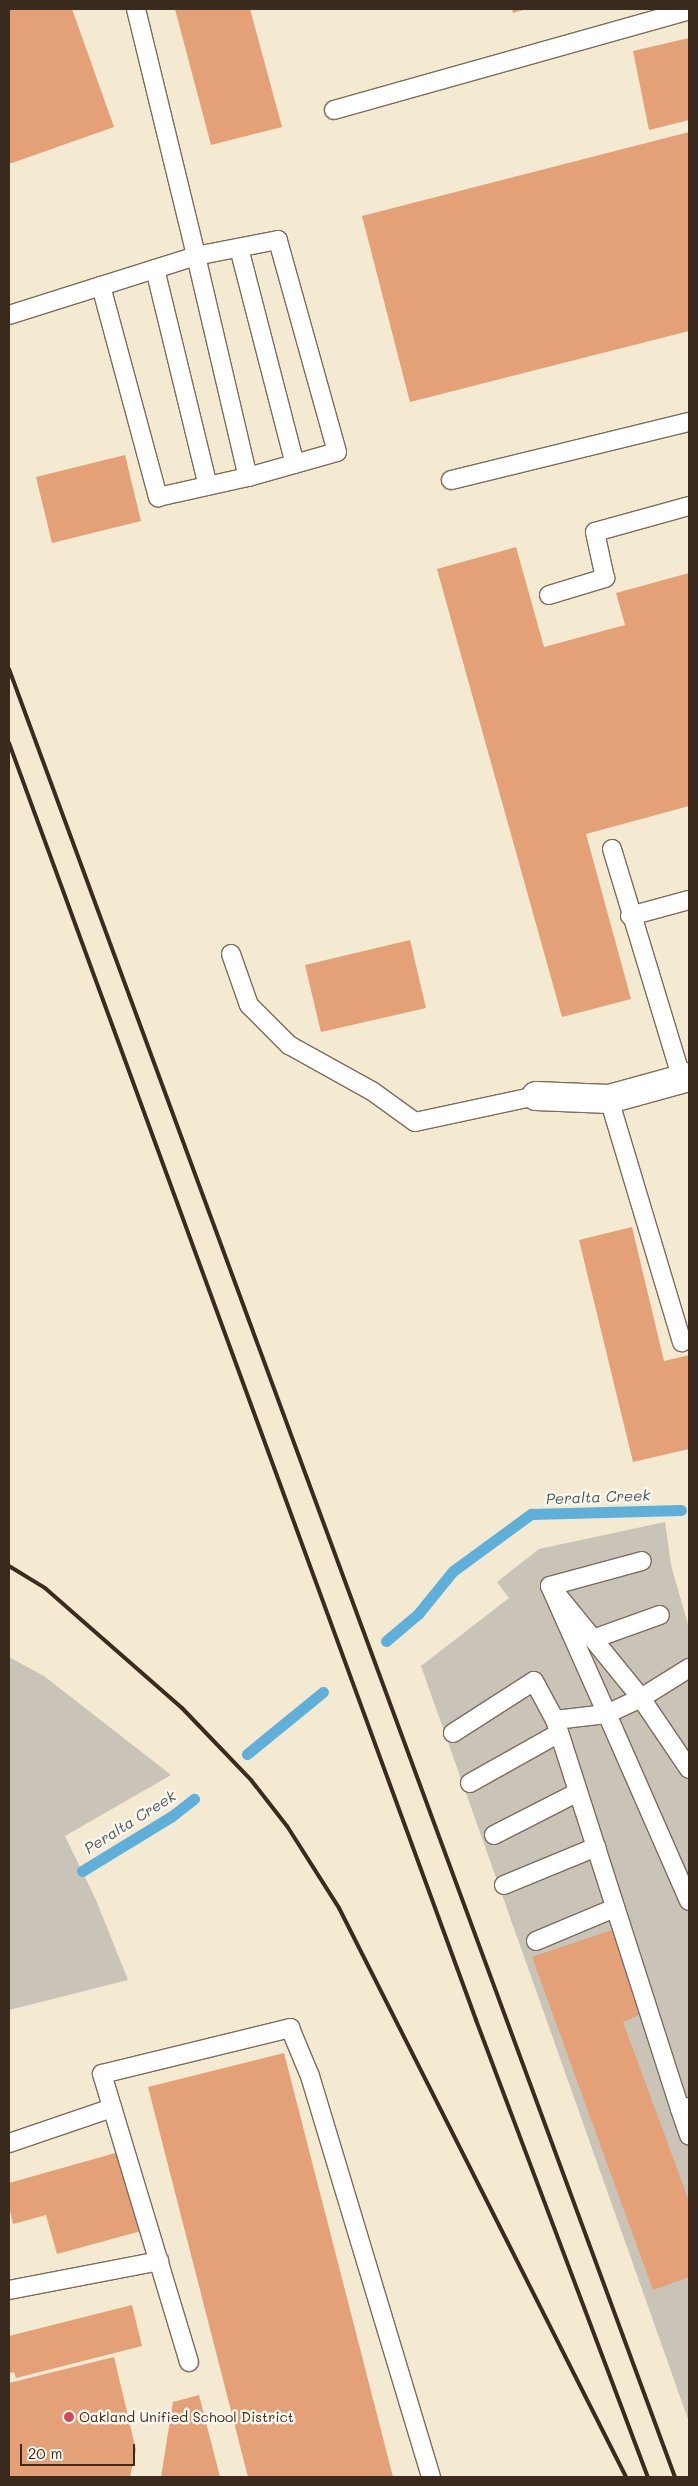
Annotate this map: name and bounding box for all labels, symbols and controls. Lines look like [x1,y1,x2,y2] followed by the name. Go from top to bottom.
[545,1486,651,1508] water label: Peralta Creek
[81,1787,179,1857] water label: Peralta Creek
[79,2409,294,2425] place label: Oakland Unified School District
[63,2411,75,2423] marker: Oakland Unified School District
[22,2434,138,2466] scale bar
[28,2443,62,2463] text: 20 m

